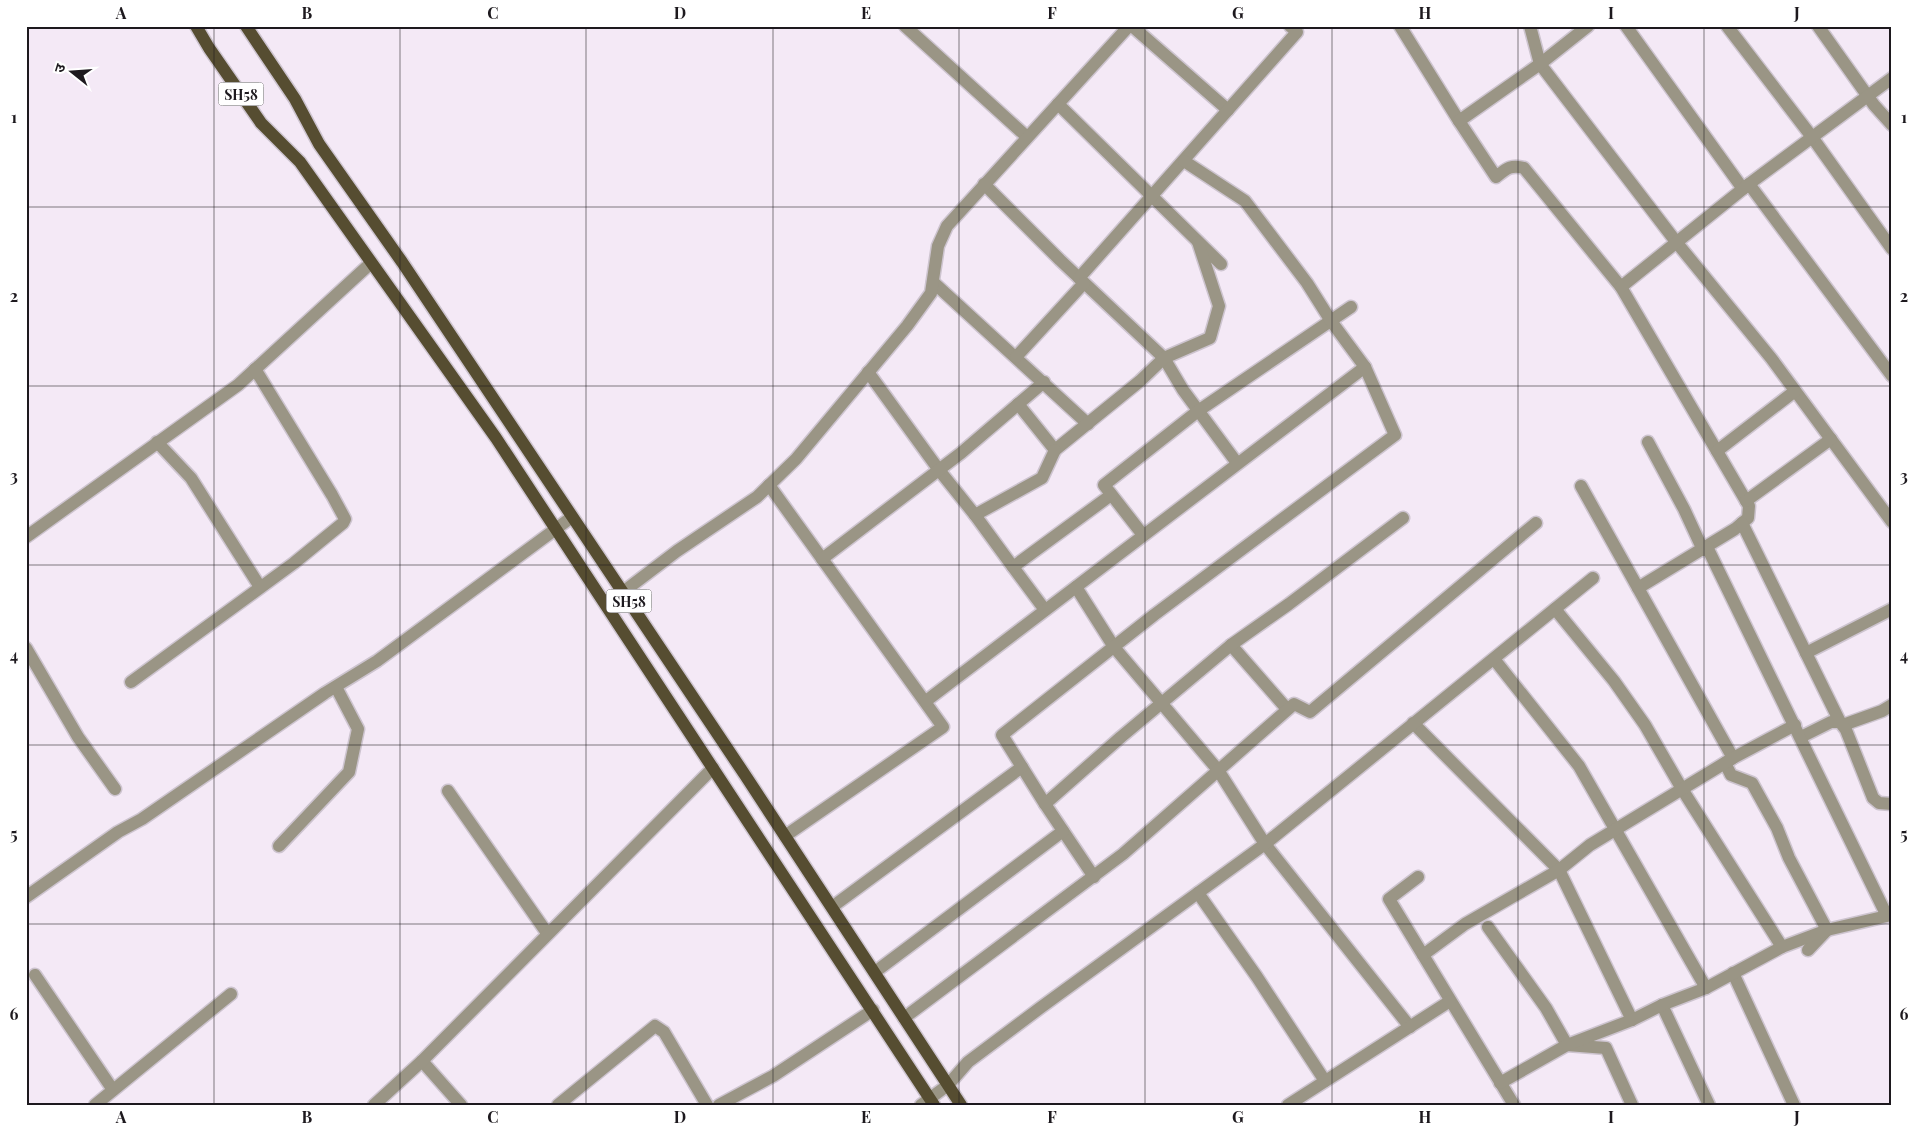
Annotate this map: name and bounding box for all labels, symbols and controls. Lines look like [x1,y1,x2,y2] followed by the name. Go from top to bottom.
[115,2,127,23] text: A
[302,2,313,23] text: B
[487,2,499,23] text: C
[674,2,686,23] text: D
[861,2,871,23] text: E
[1047,2,1057,23] text: F
[1232,2,1244,23] text: G
[1419,2,1432,23] text: H
[1608,2,1614,23] text: I
[1793,2,1800,23] text: J
[48,48,98,98] north arrow
[49,61,70,75] text: उ
[218,82,264,106] road number: SH58
[11,106,17,127] text: 1
[1901,106,1907,127] text: 1
[10,285,18,306] text: 2
[1900,285,1908,306] text: 2
[10,465,18,486] text: 3
[1900,465,1908,486] text: 3
[606,590,652,612] road number: SH58
[10,644,18,665] text: 4
[1900,644,1908,665] text: 4
[10,823,18,844] text: 5
[1900,823,1908,844] text: 5
[10,1003,19,1024] text: 6
[1900,1003,1909,1024] text: 6
[115,1106,127,1127] text: A
[302,1106,313,1127] text: B
[487,1106,499,1127] text: C
[674,1106,686,1127] text: D
[861,1106,871,1127] text: E
[1047,1106,1057,1127] text: F
[1232,1106,1244,1127] text: G
[1419,1106,1432,1127] text: H
[1608,1106,1614,1127] text: I
[1793,1106,1800,1127] text: J

